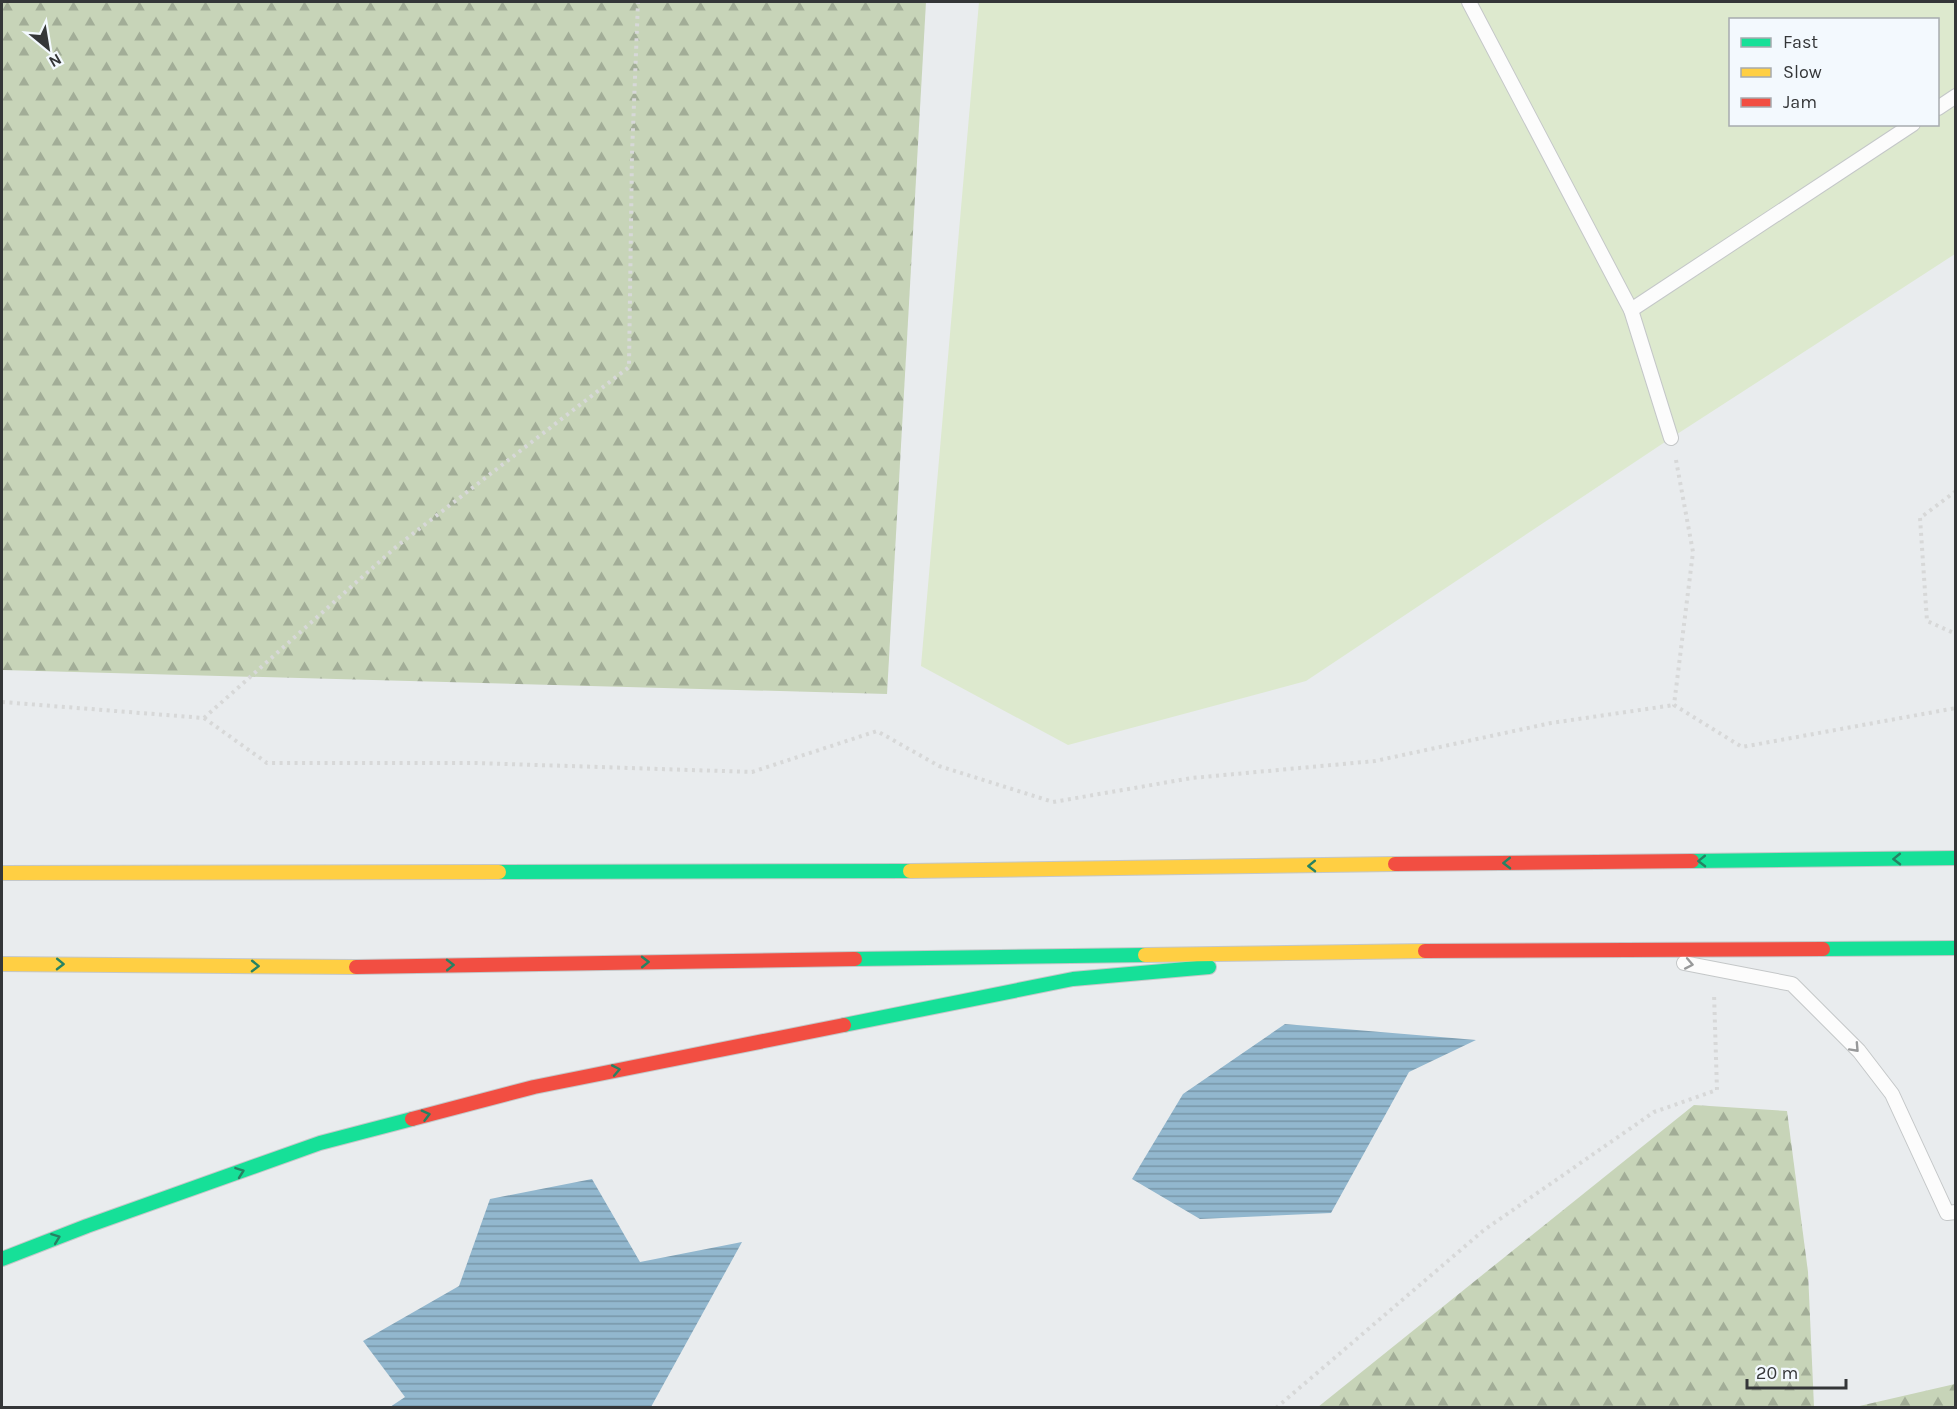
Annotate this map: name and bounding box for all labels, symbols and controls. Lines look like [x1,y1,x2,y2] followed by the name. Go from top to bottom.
[18,18,78,78] north arrow
[1729,18,1939,126] legend
[1783,31,1818,53] text: Fast
[46,49,65,72] text: N
[1783,61,1822,83] text: Slow
[1783,91,1817,113] text: Jam
[1893,853,1902,865] one-way arrow
[1698,855,1707,867] one-way arrow
[1503,857,1512,869] one-way arrow
[1308,860,1317,872] one-way arrow
[640,956,649,968] one-way arrow
[1684,957,1694,970] one-way arrow
[55,958,64,970] one-way arrow
[445,959,454,972] one-way arrow
[250,960,259,972] one-way arrow
[1848,1041,1859,1051] one-way arrow
[611,1065,621,1078] one-way arrow
[421,1110,431,1123] one-way arrow
[234,1166,245,1179] one-way arrow
[50,1232,61,1245] one-way arrow
[1747,1352,1846,1390] scale bar
[1756,1362,1798,1384] text: 20 m

